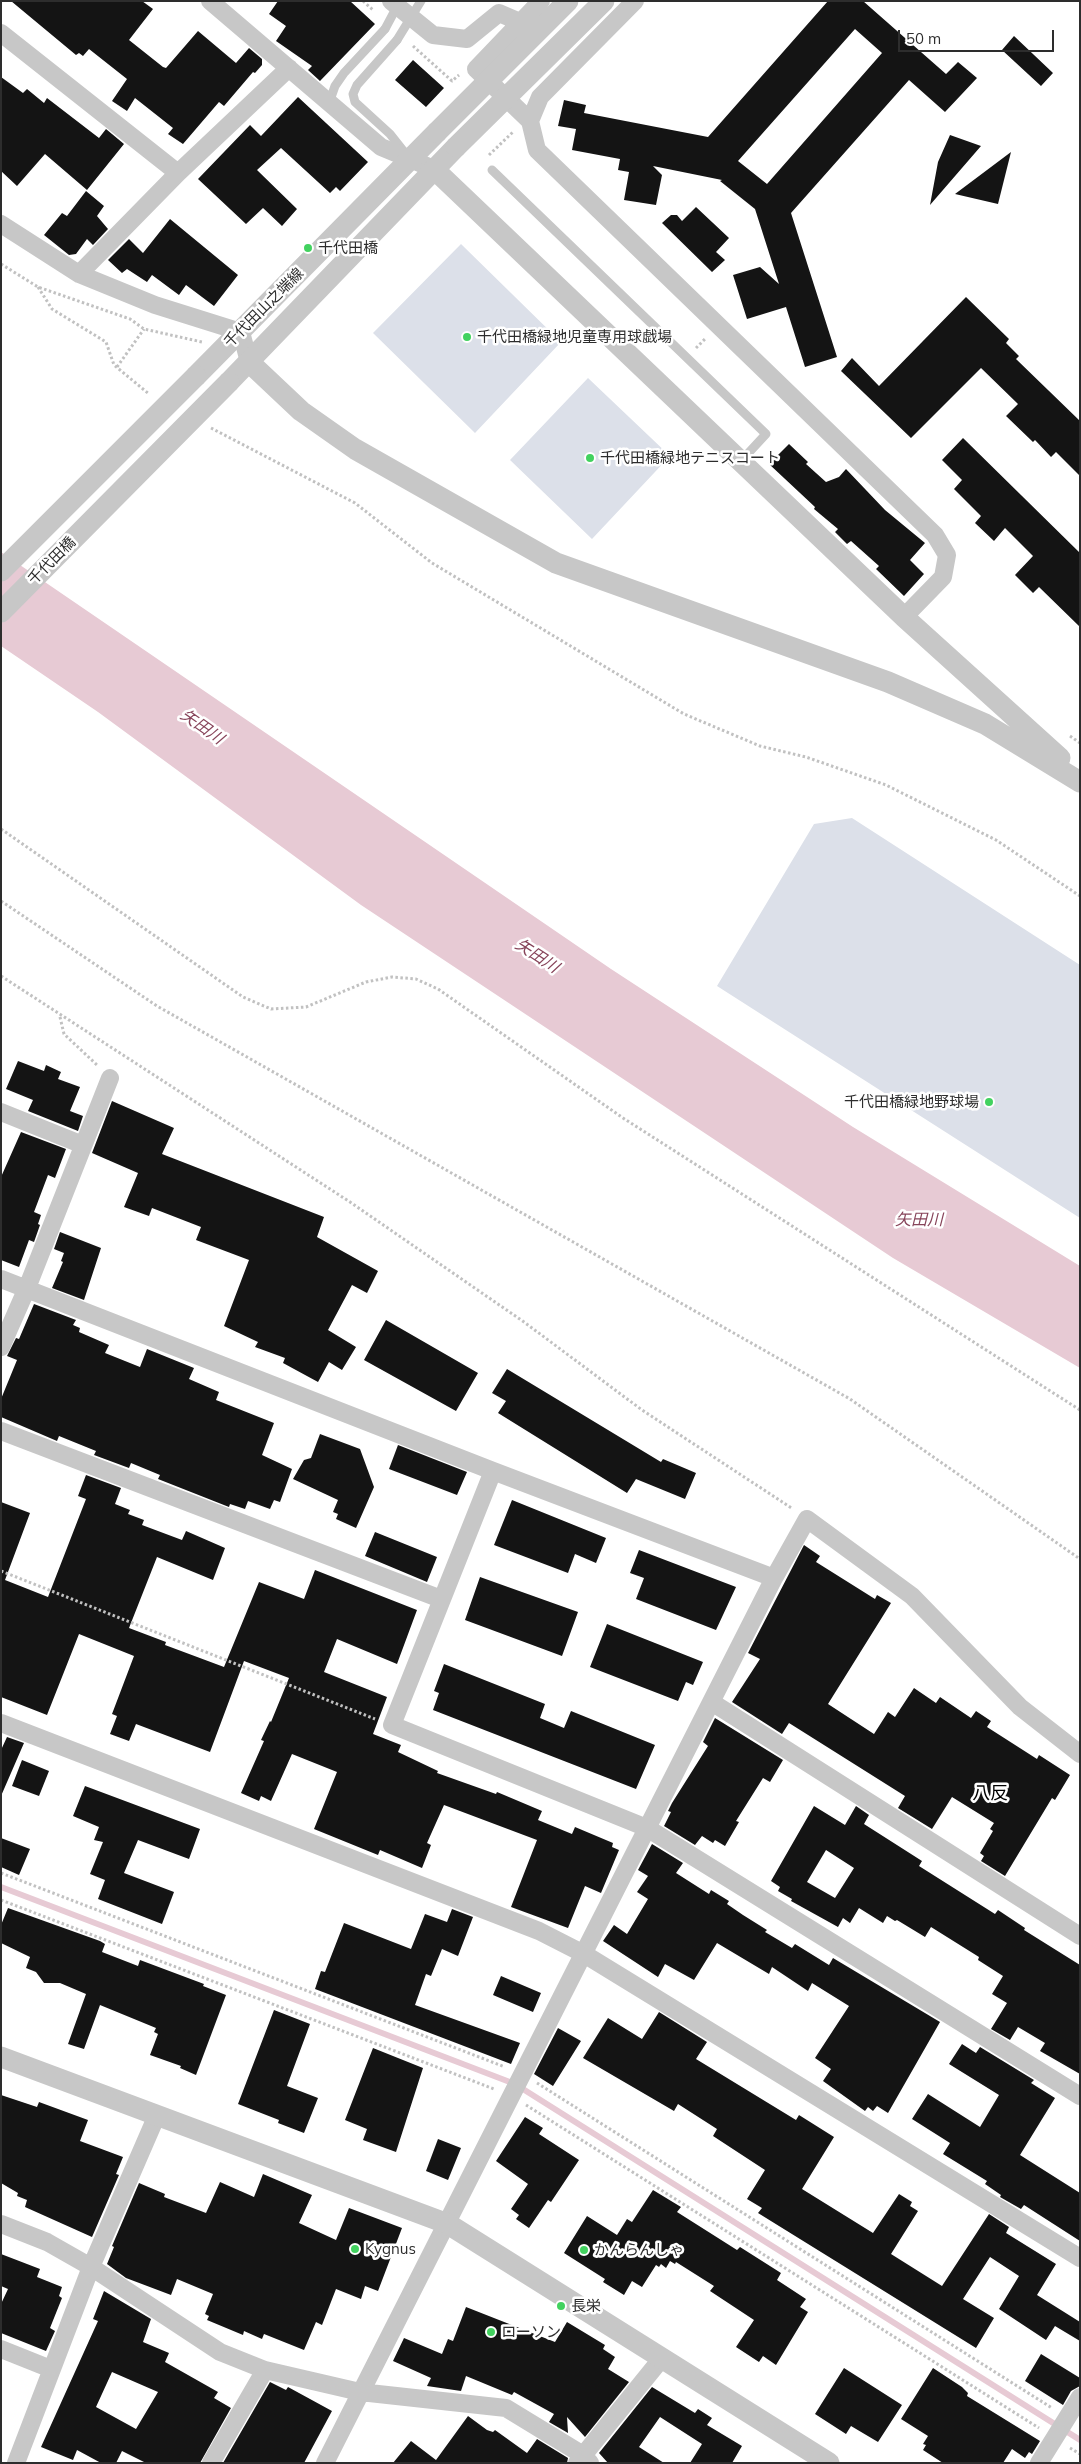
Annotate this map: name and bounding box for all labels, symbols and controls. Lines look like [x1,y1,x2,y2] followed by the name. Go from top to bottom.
[901,20,1057,52] scale bar
[906,29,941,48] text: 50 m
[318,239,378,257] place label: 千代田橋
[302,242,314,254] marker: 千代田橋
[221,265,307,351] street label: 千代田山之端線
[477,328,672,346] place label: 千代田橋緑地児童専用球戯場
[461,331,473,343] marker: 千代田橋緑地児童専用球戯場
[600,449,780,467] place label: 千代田橋緑地テニスコート
[584,452,596,464] marker: 千代田橋緑地テニスコート
[24,533,80,589] street label: 千代田橋
[177,705,227,749] water label: 矢田川
[512,935,562,977] water label: 矢田川
[844,1093,979,1111] place label: 千代田橋緑地野球場
[983,1096,995,1108] marker: 千代田橋緑地野球場
[895,1210,943,1230] water label: 矢田川
[972,1783,1008,1805] district label: 八反
[365,2240,416,2258] place label: Kygnus
[594,2241,684,2259] place label: かんらんしゃ
[349,2243,361,2255] marker: Kygnus
[578,2244,590,2256] marker: かんらんしゃ
[571,2297,601,2315] place label: 長栄
[555,2300,567,2312] marker: 長栄
[501,2323,561,2341] place label: ローソン
[485,2326,497,2338] marker: ローソン

